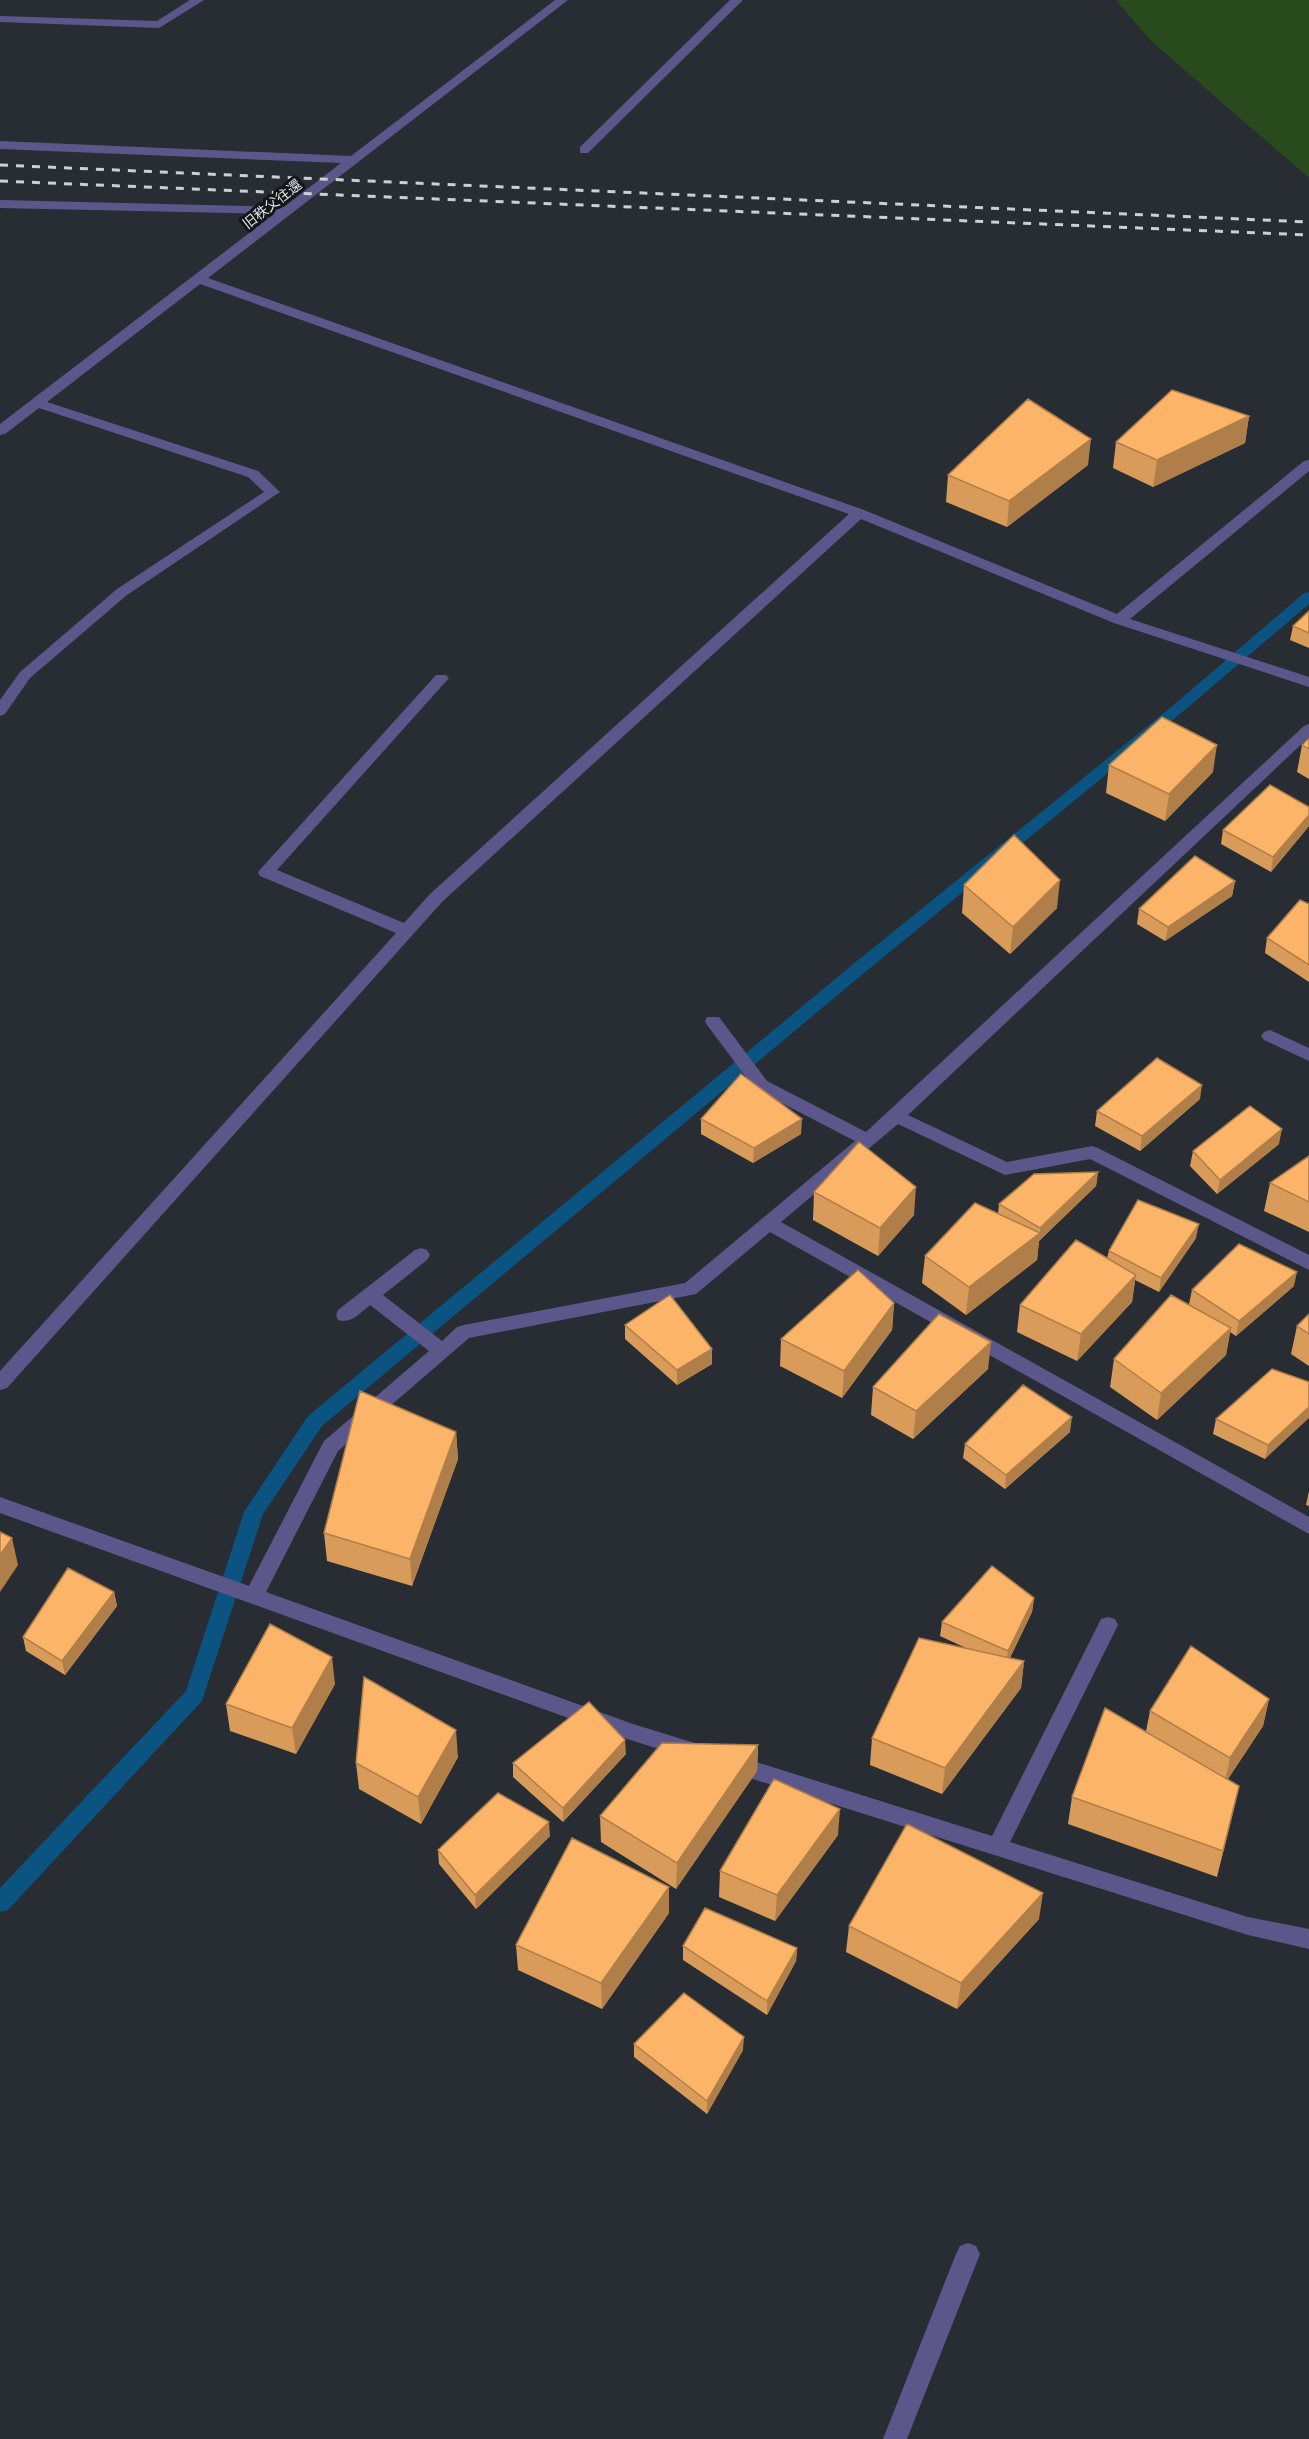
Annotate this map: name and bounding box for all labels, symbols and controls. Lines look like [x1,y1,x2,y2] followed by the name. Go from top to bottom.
[238,175,305,233] street label: 旧秩父往還

